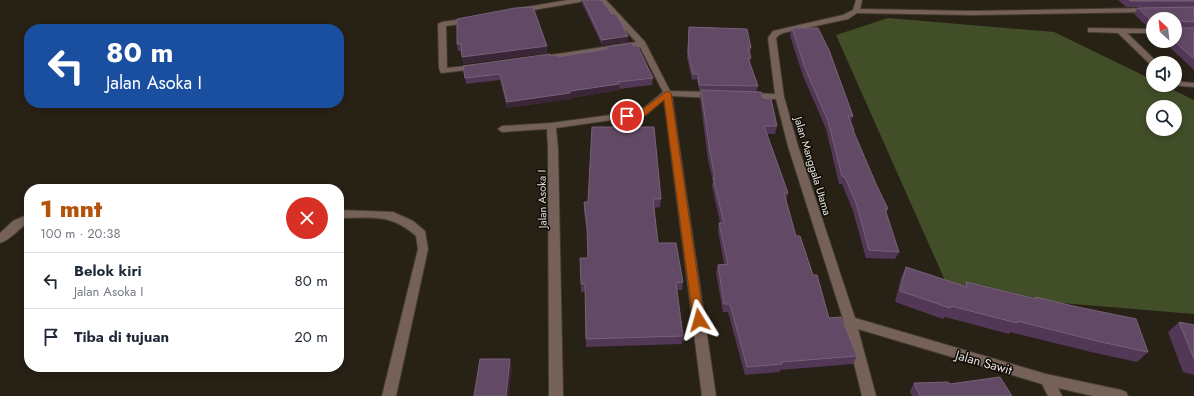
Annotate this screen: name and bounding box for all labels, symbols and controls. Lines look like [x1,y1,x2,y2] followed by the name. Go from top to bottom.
[1146,12,1182,48] north arrow
[1146,12,1182,136] map controls
[106,32,173,73] text: 80 m
[40,40,92,92] icon: left
[1146,56,1182,92] button: sound
[106,70,202,96] text: Jalan Asoka I
[610,99,644,133] pin
[1146,100,1182,136] button: search
[616,105,638,127] icon: arrive
[790,113,836,217] street label: Jalan Manggala Utama
[533,170,551,230] street label: Jalan Asoka I
[40,191,102,226] text: 1 mnt
[286,197,328,239] button: close
[40,224,120,243] text: 100 m · 20:38
[74,260,142,282] text: Belok kiri
[40,270,62,292] icon: left
[295,270,328,292] text: 80 m
[74,282,143,301] text: Jalan Asoka I
[678,299,720,341] position arrow
[40,326,62,348] icon: arrive
[74,326,169,348] text: Tiba di tujuan
[294,326,328,348] text: 20 m
[951,345,1015,380] street label: Jalan Sawit

